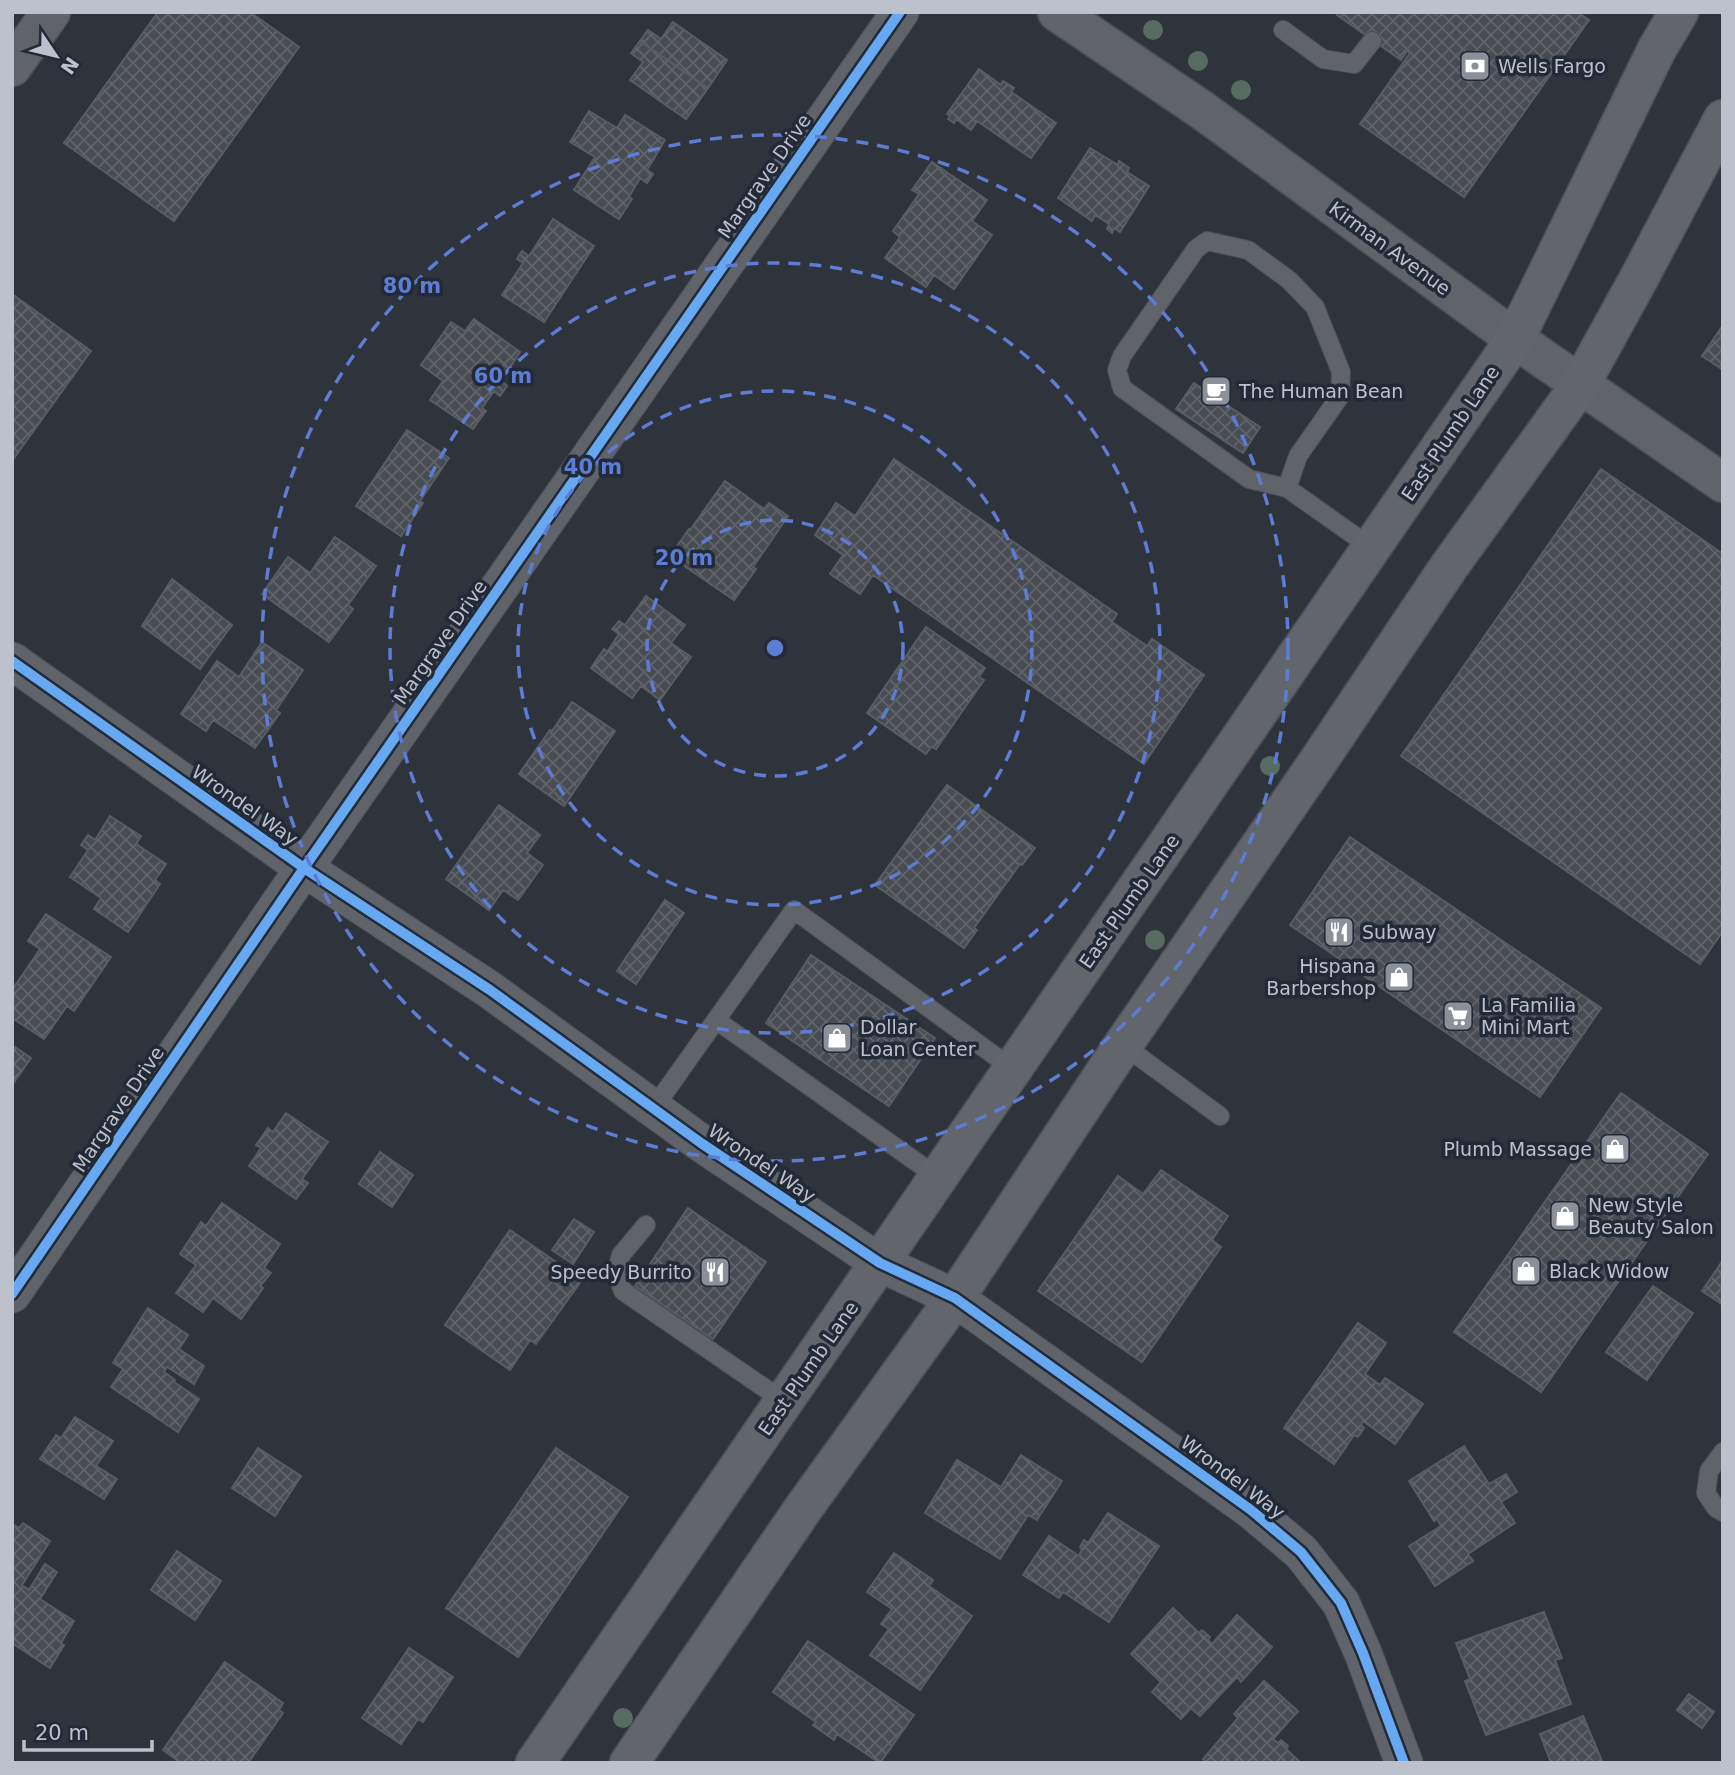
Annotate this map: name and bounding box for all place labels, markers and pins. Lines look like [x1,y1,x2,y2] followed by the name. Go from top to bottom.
[1458,49,1492,83] bank icon: Wells Fargo
[1498,55,1606,77] place label: Wells Fargo
[1199,374,1233,408] cafe icon: The Human Bean
[1238,380,1403,402] place label: The Human Bean
[763,636,787,660] centre of rings
[1322,915,1356,949] restaurant icon: Subway
[1362,921,1437,943] place label: Subway
[1266,955,1376,999] place label: Hispana Barbershop
[1382,960,1416,994] shop icon: Hispana Barbershop
[1481,994,1576,1038] place label: La Familia Mini Mart
[1441,999,1475,1033] supermarket icon: La Familia Mini Mart
[860,1016,976,1060] place label: Dollar Loan Center
[820,1021,854,1055] shop icon: Dollar Loan Center
[1598,1132,1632,1166] shop icon: Plumb Massage
[1443,1138,1592,1160] place label: Plumb Massage
[1588,1194,1714,1238] place label: New Style Beauty Salon
[1548,1199,1582,1233] shop icon: New Style Beauty Salon
[1509,1254,1543,1288] shop icon: Black Widow
[698,1255,732,1289] restaurant icon: Speedy Burrito
[1549,1260,1669,1282] place label: Black Widow
[550,1261,692,1283] place label: Speedy Burrito

